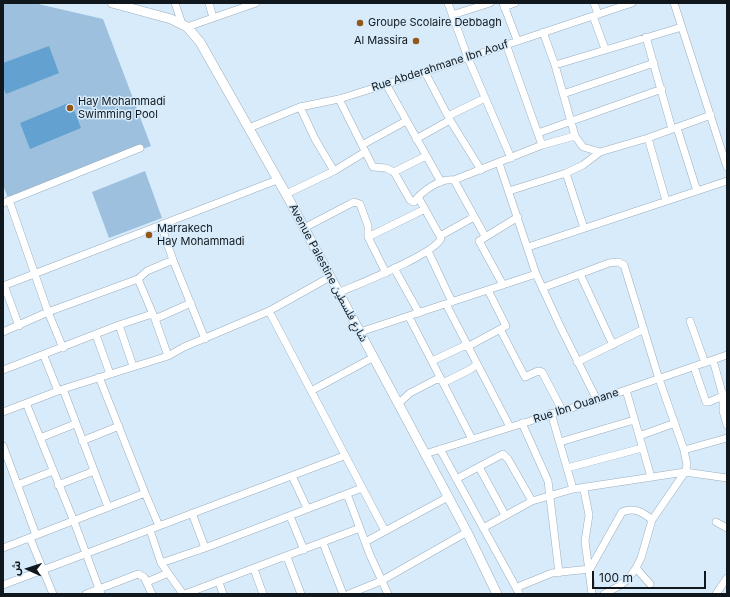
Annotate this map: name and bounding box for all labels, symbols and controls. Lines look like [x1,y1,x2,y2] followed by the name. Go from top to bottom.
[368,16,502,30] place label: Groupe Scolaire Debbagh
[355,18,365,28] marker: Groupe Scolaire Debbagh
[354,34,408,48] place label: Al Massira
[411,36,421,46] marker: Al Massira
[370,38,510,94] street label: Rue Abderahmane Ibn Aouf
[78,95,166,121] place label: Hay Mohammadi Swimming Pool
[65,103,75,113] marker: Hay Mohammadi Swimming Pool
[286,202,370,344] street label: Avenue Palestine شارع فلسطين
[157,222,245,248] place label: Marrakech Hay Mohammadi
[144,230,154,240] marker: Marrakech Hay Mohammadi
[532,386,620,426] street label: Rue Ibn Ouanane
[8,549,48,589] north arrow
[9,560,23,576] text: ش
[594,563,708,589] scale bar
[599,570,633,585] text: 100 m

